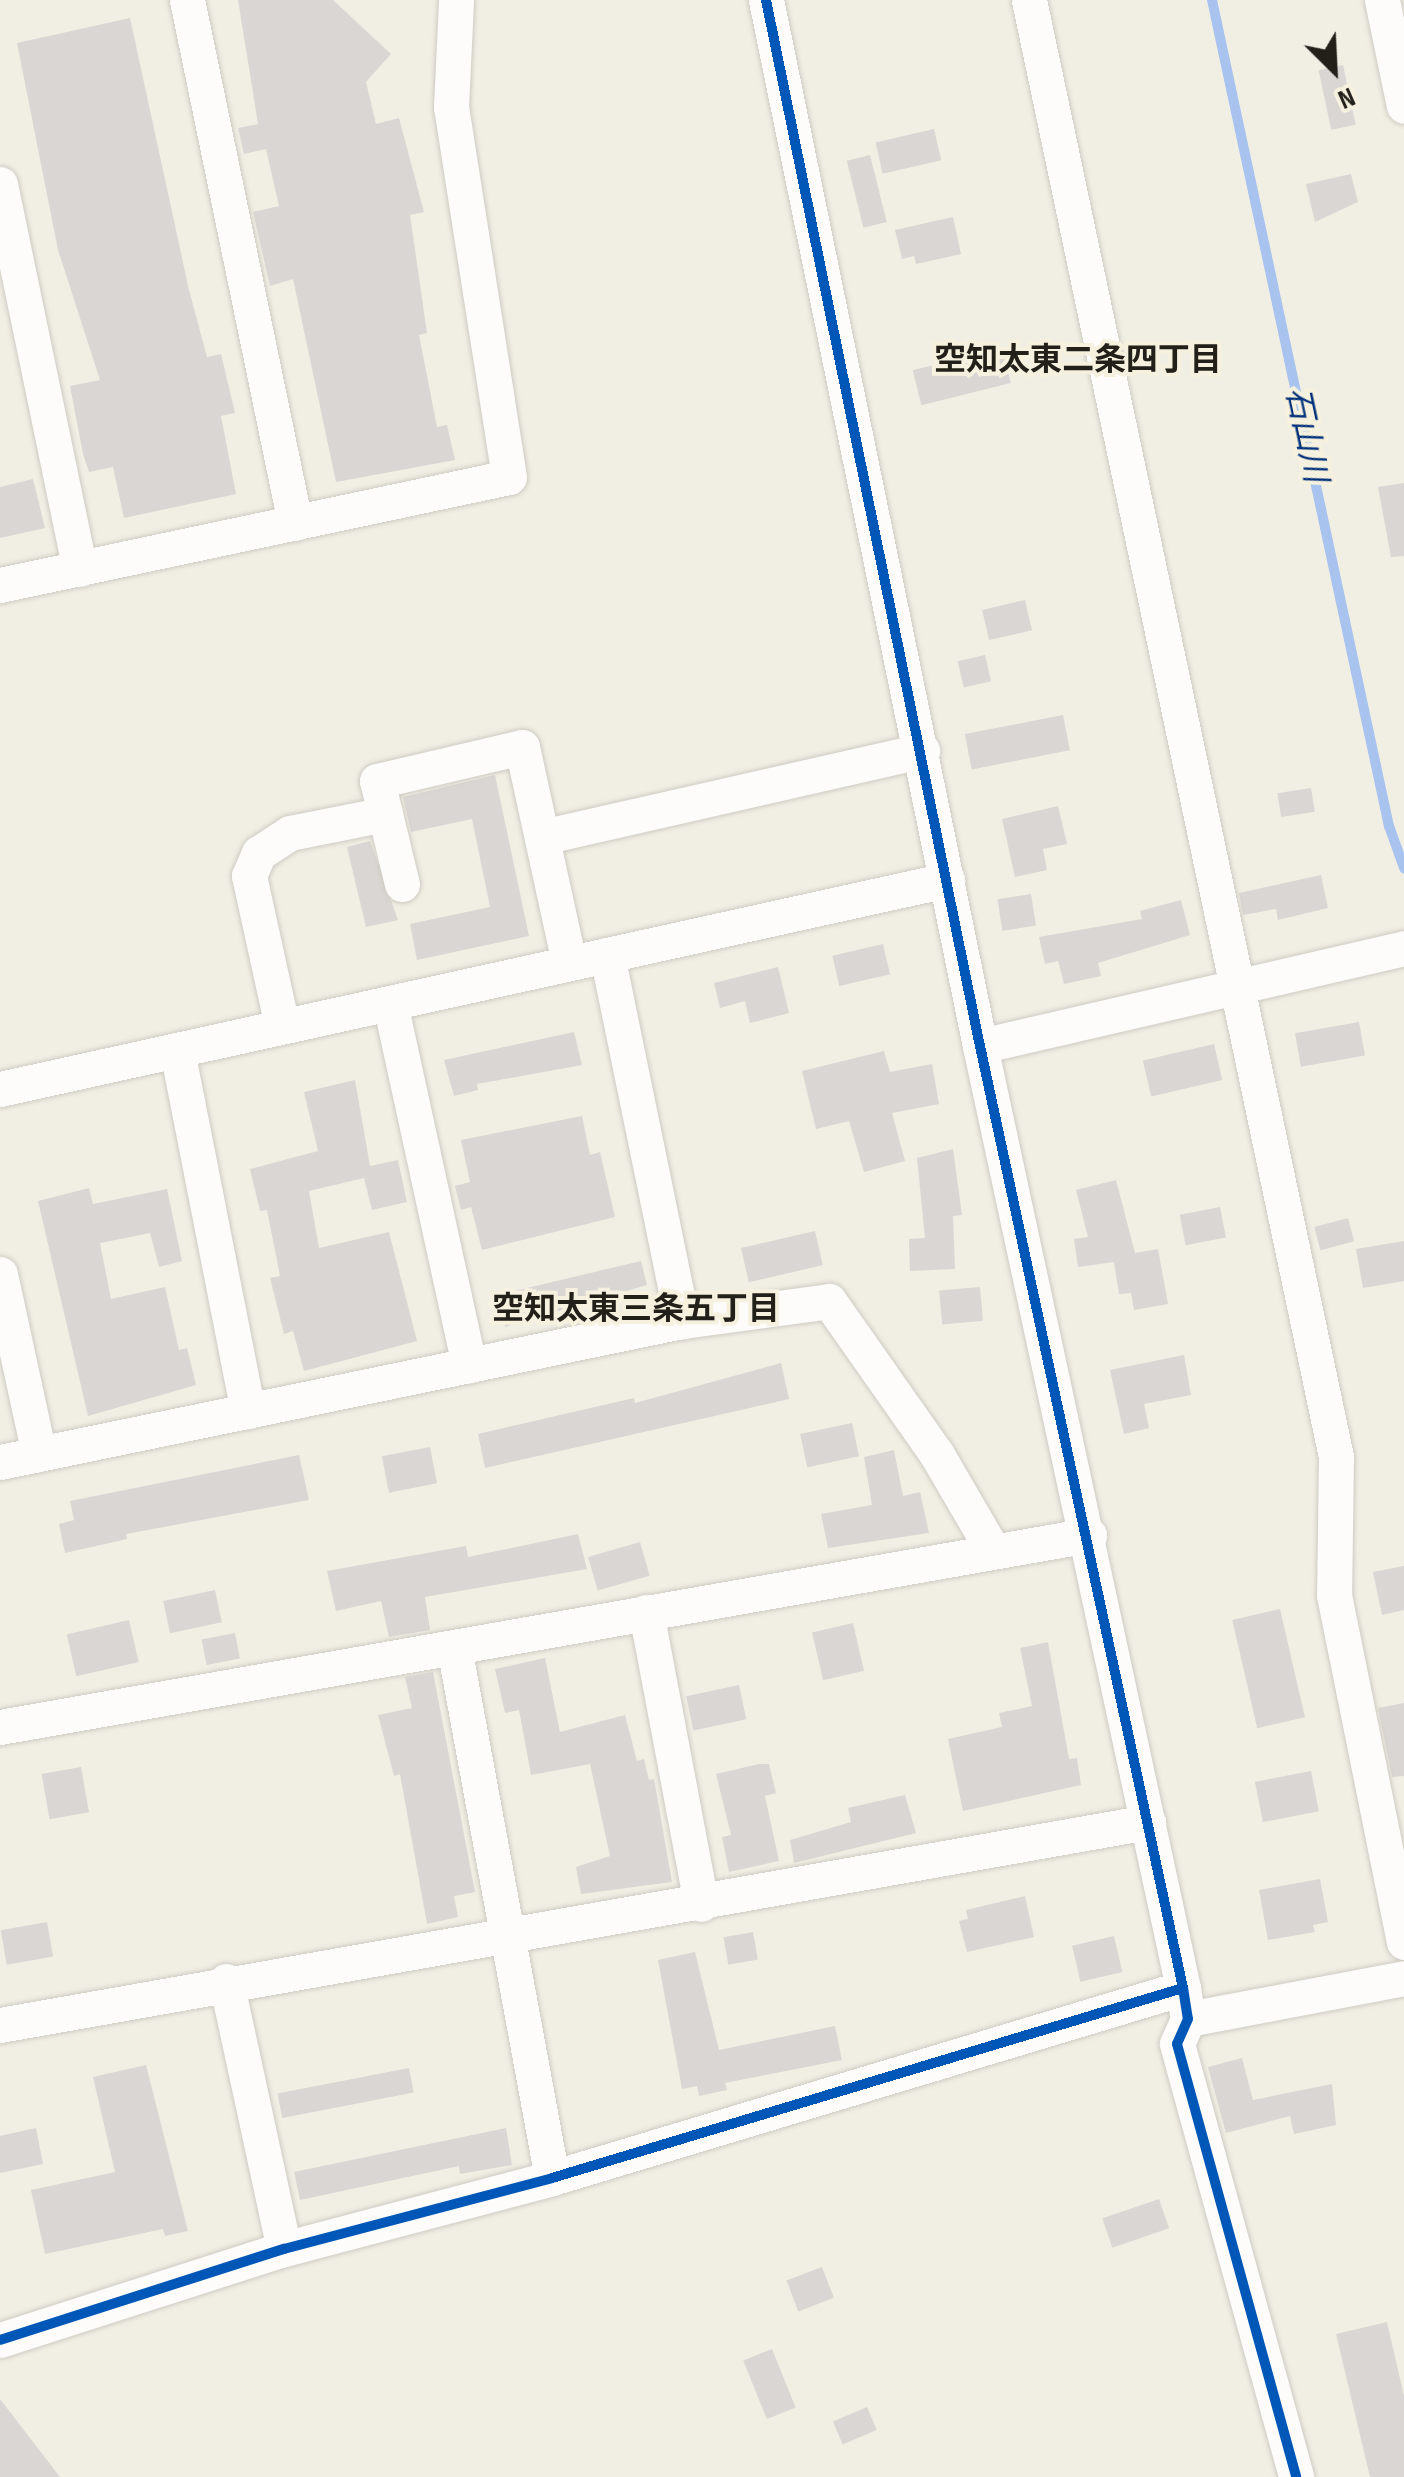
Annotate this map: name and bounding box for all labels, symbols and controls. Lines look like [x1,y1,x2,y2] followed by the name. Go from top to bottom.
[1284,20,1384,120] north arrow
[1333,80,1360,116] text: N
[934,342,1222,380] district label: 空知太東二条四丁目
[1276,384,1334,486] water label: 石山川
[492,1291,780,1329] district label: 空知太東三条五丁目

